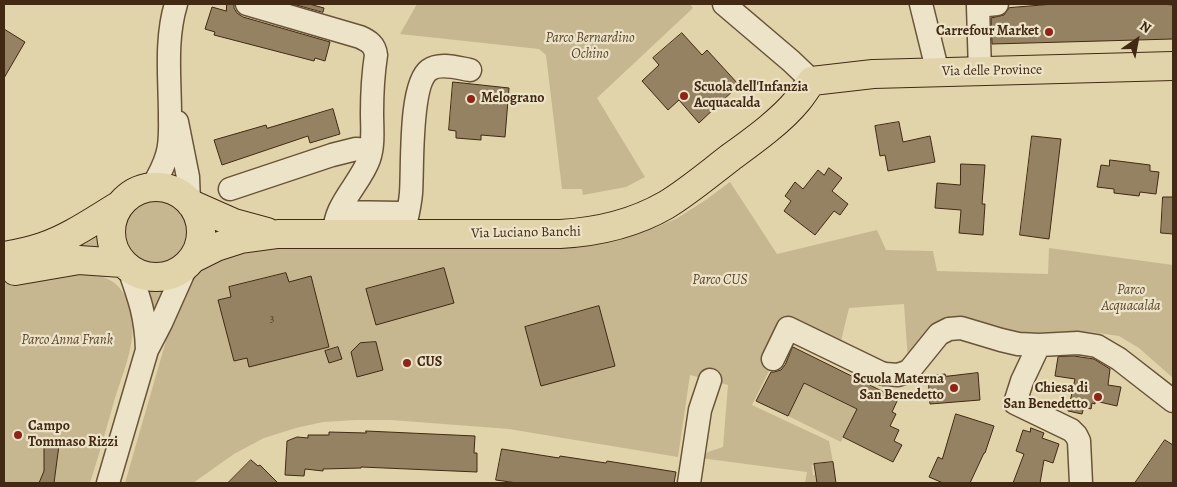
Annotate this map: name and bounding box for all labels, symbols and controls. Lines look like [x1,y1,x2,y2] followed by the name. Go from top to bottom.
[1112,15,1162,65] north arrow
[1136,16,1155,38] text: N
[936,24,1039,40] place label: Carrefour Market
[1043,26,1055,38] marker: Carrefour Market
[545,31,635,64] park label: Parco Bernardino Ochino
[942,62,1042,80] street label: Via delle Province
[694,80,808,112] place label: Scuola dell'Infanzia Acquacalda
[678,90,690,102] marker: Scuola dell'Infanzia Acquacalda
[481,91,544,107] place label: Melograno
[465,93,477,105] marker: Melograno
[471,224,581,242] street label: Via Luciano Banchi
[692,273,748,289] park label: Parco CUS
[1101,283,1161,316] park label: Parco Acquacalda
[270,312,274,326] house number: 3
[21,333,113,349] park label: Parco Anna Frank
[417,355,442,371] place label: CUS
[401,357,413,369] marker: CUS
[853,372,944,404] place label: Scuola Materna San Benedetto
[1004,381,1088,414] place label: Chiesa di San Benedetto
[948,382,960,394] marker: Scuola Materna San Benedetto
[1092,391,1104,403] marker: Chiesa di San Benedetto
[28,419,118,452] place label: Campo Tommaso Rizzi
[12,429,24,441] marker: Campo Tommaso Rizzi

